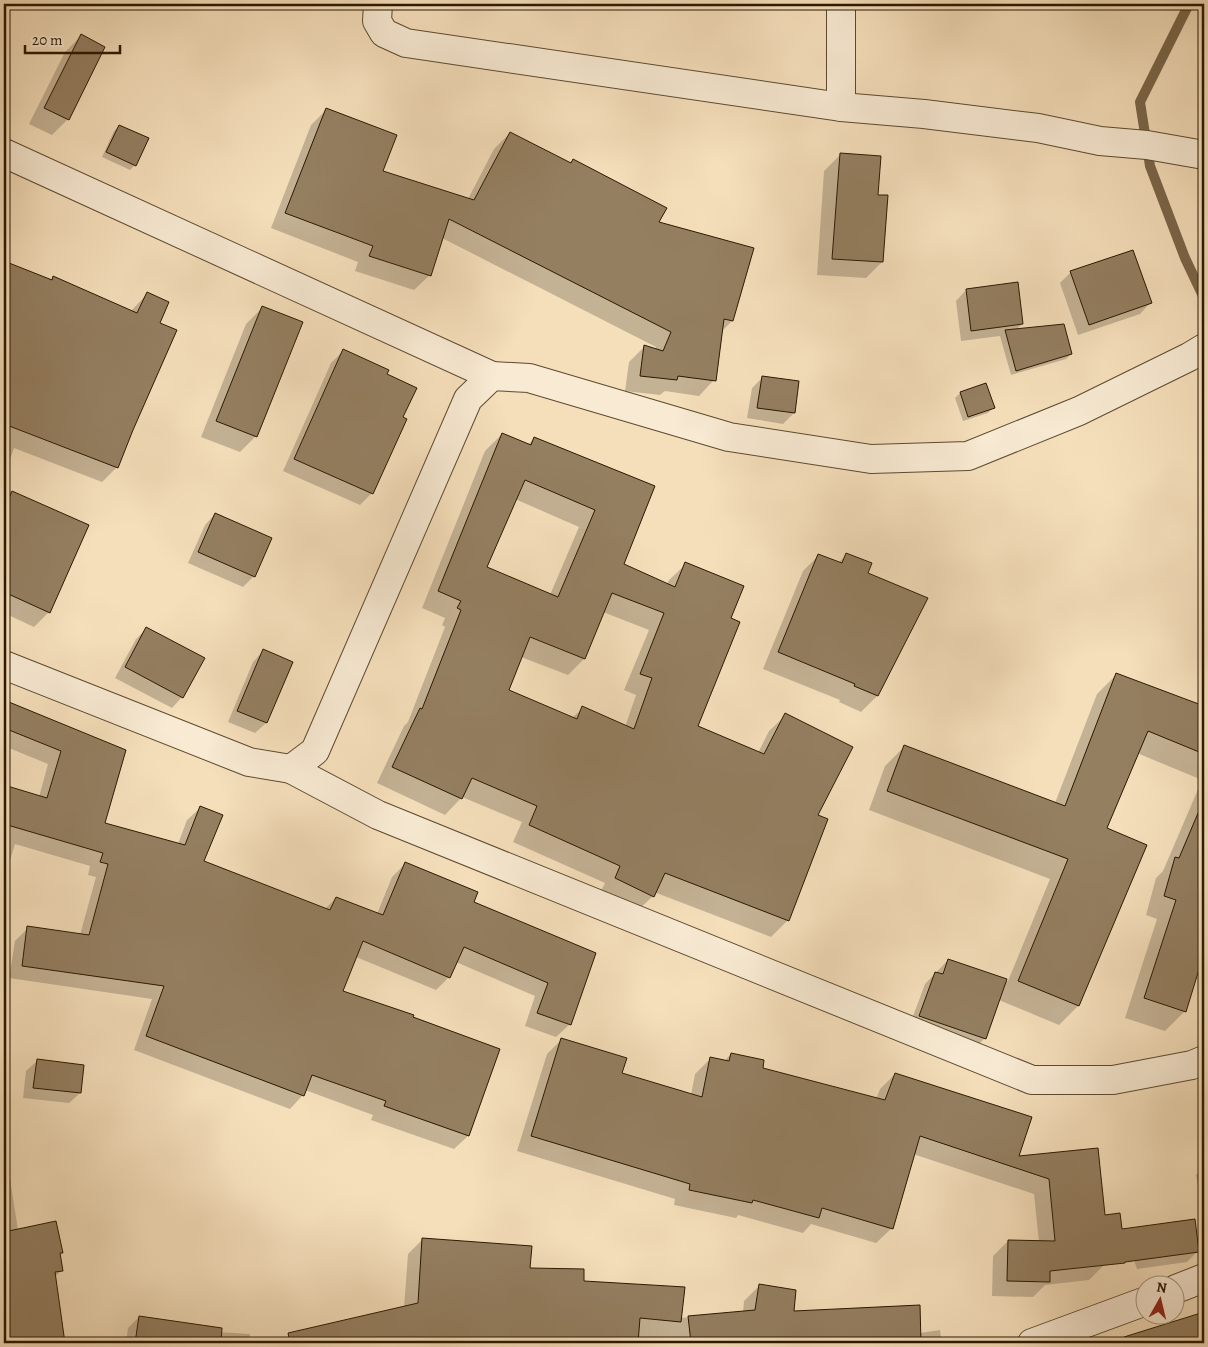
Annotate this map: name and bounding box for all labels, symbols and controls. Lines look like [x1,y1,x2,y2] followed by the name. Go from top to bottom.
[25,22,120,54] scale bar
[32,30,63,50] text: 20 m
[1136,1274,1186,1324] north arrow
[1155,1278,1168,1298] text: N

